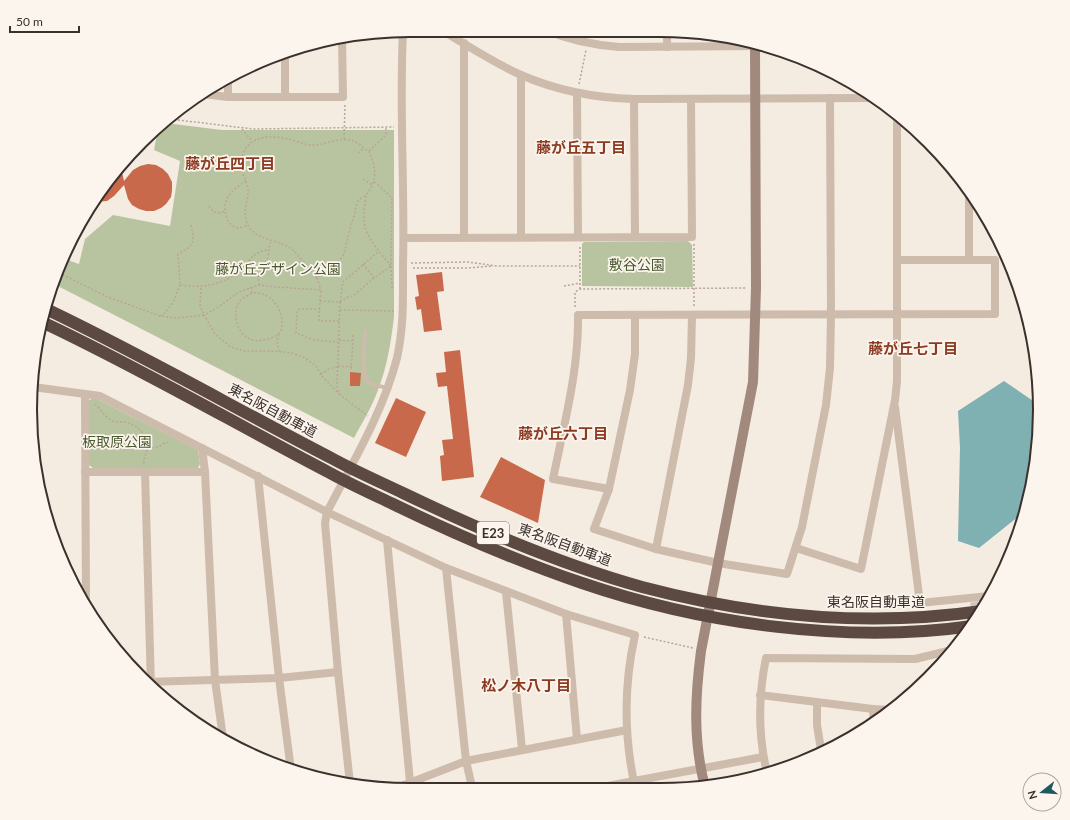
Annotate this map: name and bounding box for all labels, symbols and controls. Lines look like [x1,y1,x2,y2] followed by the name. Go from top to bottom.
[10,8,79,34] scale bar
[16,14,43,29] text: 50 m
[536,138,626,156] district label: 藤が丘五丁目
[185,154,275,172] district label: 藤が丘四丁目
[609,256,665,273] park label: 敷谷公園
[215,260,341,277] park label: 藤が丘デザイン公園
[868,339,958,357] district label: 藤が丘七丁目
[226,379,320,441] street label: 東名阪自動車道
[518,424,608,442] district label: 藤が丘六丁目
[82,433,152,450] park label: 板取原公園
[516,519,614,569] street label: 東名阪自動車道
[477,522,509,544] road number: E23
[827,593,925,610] street label: 東名阪自動車道
[481,676,571,694] district label: 松ノ木八丁目
[1022,772,1062,812] north arrow
[1025,789,1039,801] text: N

